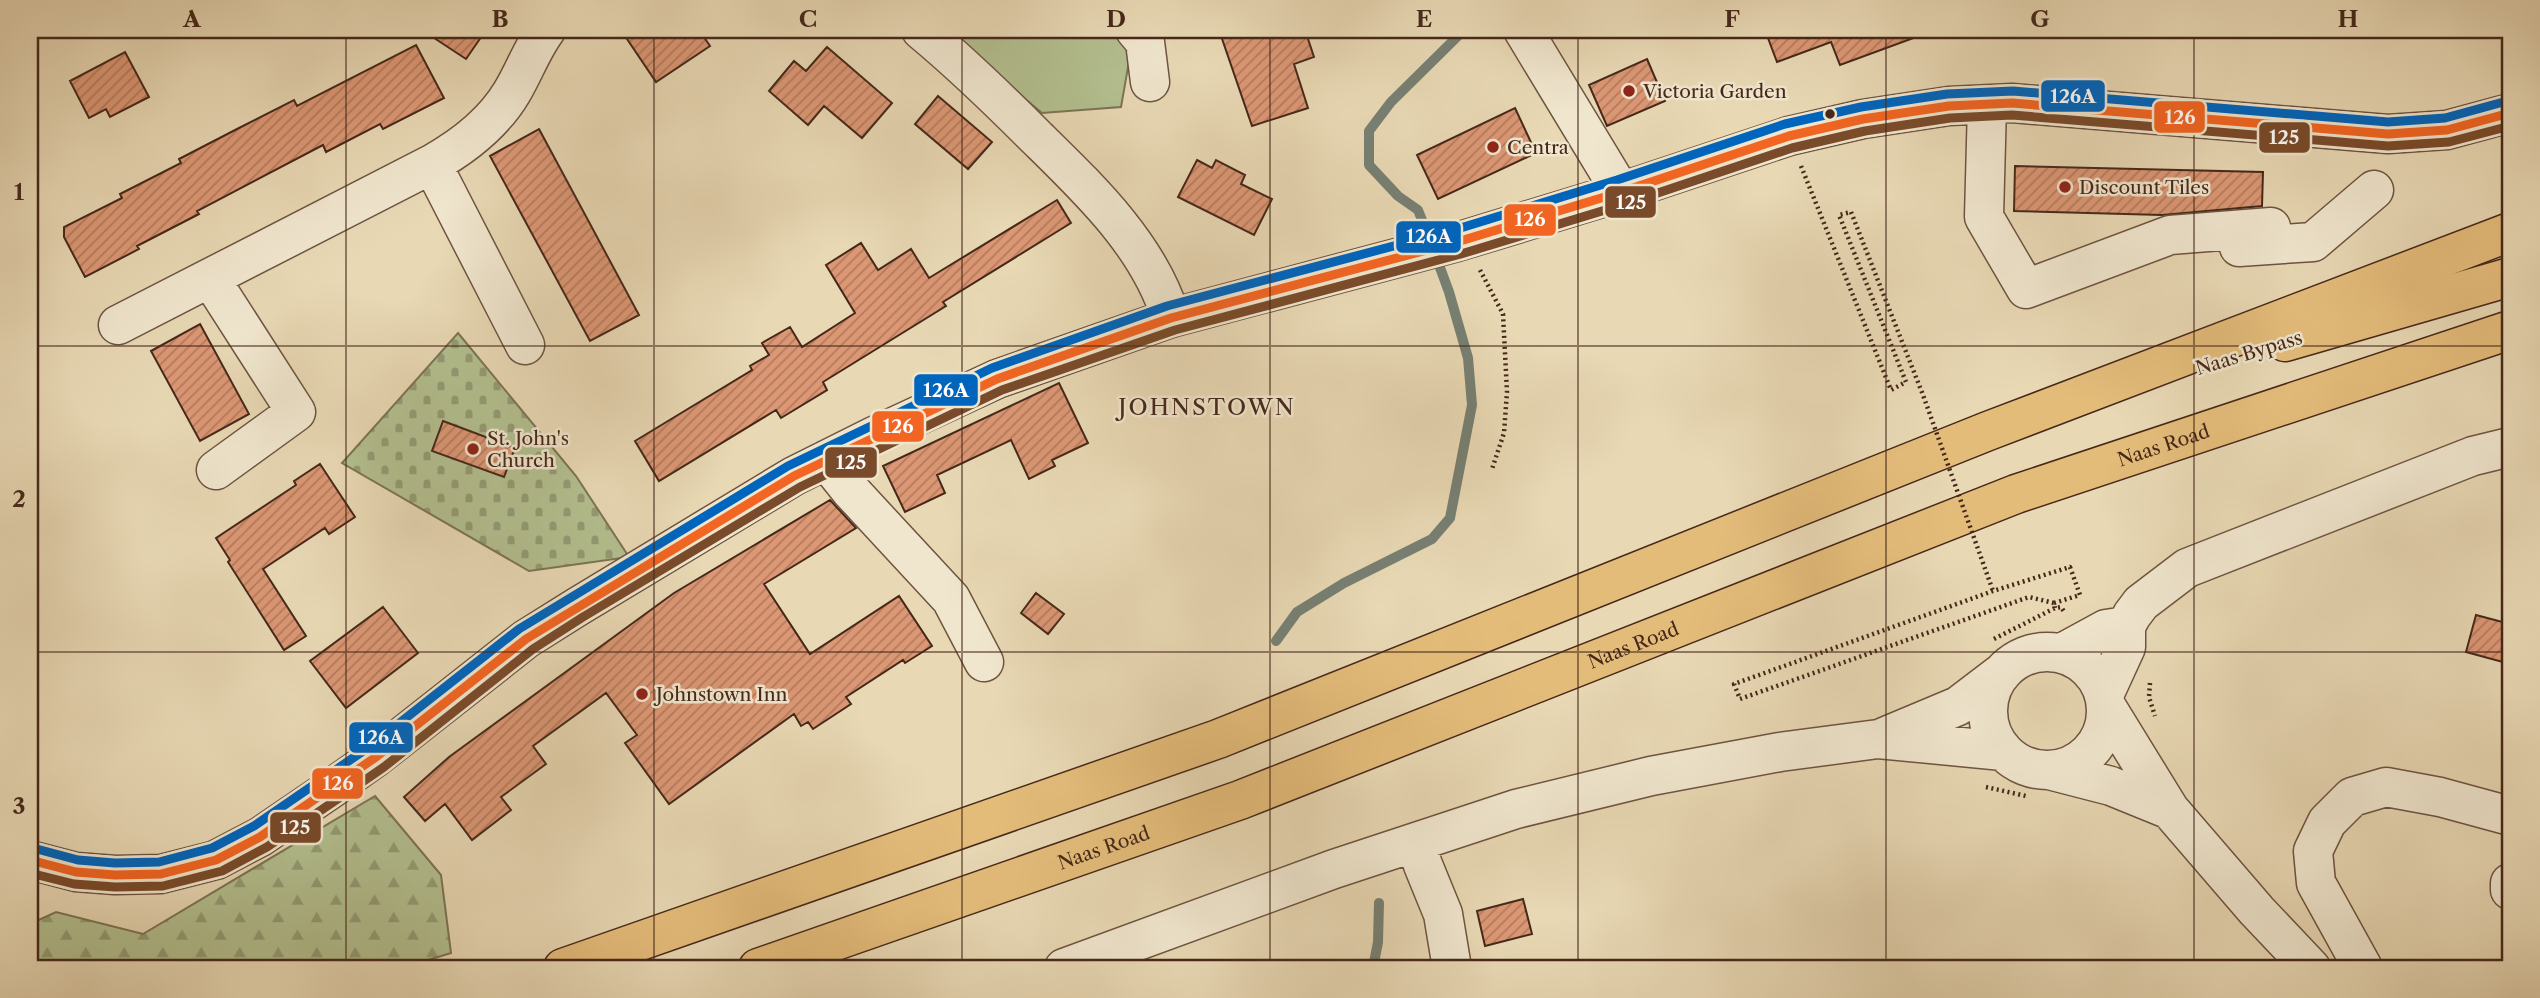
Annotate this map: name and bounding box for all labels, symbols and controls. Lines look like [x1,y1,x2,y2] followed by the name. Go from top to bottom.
[182,5,202,33] text: A
[491,5,509,33] text: B
[799,5,817,33] text: C
[1106,5,1126,33] text: D
[1416,5,1432,33] text: E
[1724,5,1740,33] text: F
[2030,5,2050,33] text: G
[2338,5,2359,33] text: H
[2040,79,2106,113] line badge: 126A
[1642,80,1787,103] place label: Victoria Garden
[1621,83,1637,99] marker: Victoria Garden
[2050,85,2097,108] text: 126A
[2153,100,2206,134] line badge: 126
[2164,106,2196,129] text: 126
[1823,107,1837,121] unlabelled marker
[2258,121,2311,154] line badge: 125
[2269,126,2299,149] text: 125
[1507,136,1569,159] place label: Centra
[1485,139,1501,155] marker: Centra
[2079,176,2209,199] place label: Discount Tiles
[14,178,25,206] text: 1
[2057,179,2073,195] marker: Discount Tiles
[1604,185,1657,219] line badge: 125
[1616,191,1646,214] text: 125
[1503,203,1557,237] line badge: 126
[1514,208,1546,231] text: 126
[1395,220,1462,254] line badge: 126A
[1406,225,1453,248] text: 126A
[2193,326,2305,380] street label: Naas Bypass
[913,373,979,407] line badge: 126A
[923,379,970,402] text: 126A
[1115,393,1296,421] district label: JOHNSTOWN
[871,410,925,443] line badge: 126
[882,415,914,438] text: 126
[2114,419,2213,471] street label: Naas Road
[487,427,569,472] place label: St. John's Church
[465,441,481,457] marker: St. John's Church
[824,446,878,479] line badge: 125
[836,451,866,474] text: 125
[12,485,26,513] text: 2
[1584,617,1682,673] street label: Naas Road
[653,683,788,706] place label: Johnstown Inn
[634,686,650,702] marker: Johnstown Inn
[348,721,414,754] line badge: 126A
[358,726,405,749] text: 126A
[311,767,364,800] line badge: 126
[322,772,354,795] text: 126
[13,792,26,820] text: 3
[269,811,322,844] line badge: 125
[280,816,310,839] text: 125
[1055,821,1153,874] street label: Naas Road

